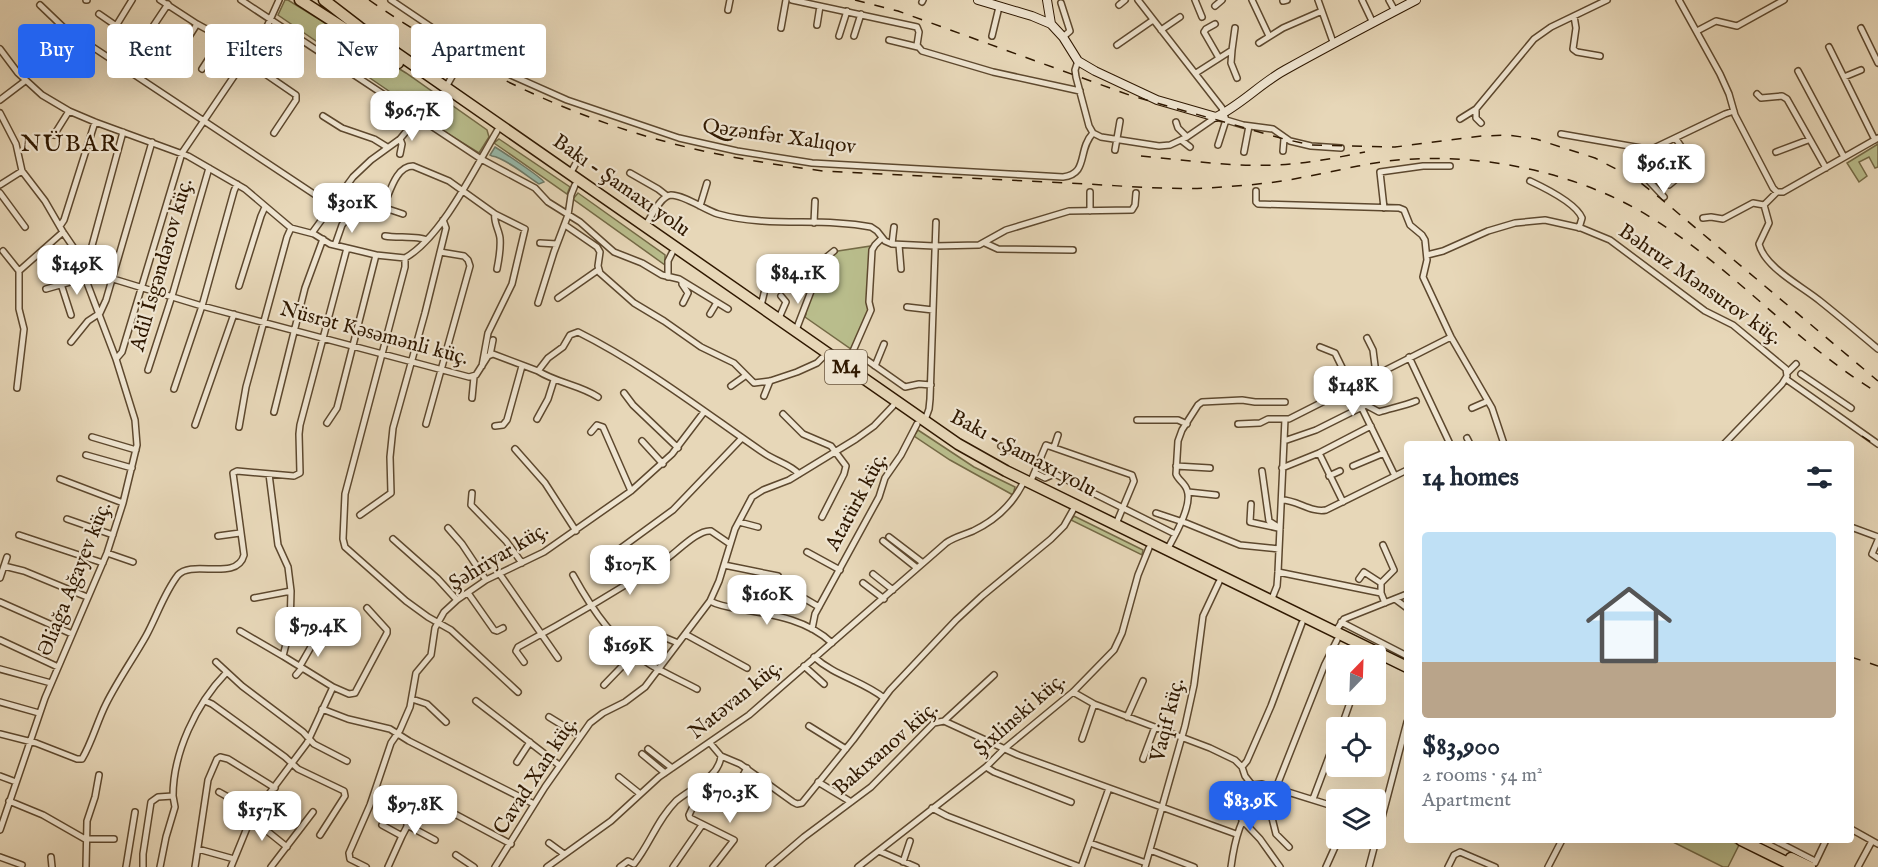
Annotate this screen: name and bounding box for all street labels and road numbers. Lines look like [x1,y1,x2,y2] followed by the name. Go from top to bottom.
[701,113,858,161] street label: Qəzənfər Xalıqov
[547,128,695,244] street label: Bakı - Şamaxı yolu
[124,175,200,356] street label: Adil İsgəndərov küç.
[1613,218,1787,352] street label: Bəhruz Mənsurov küç.
[277,296,471,372] street label: Nüsrət Kəsəmənli küç.
[825,350,867,384] road number: M4
[945,404,1101,504] street label: Bakı - Şamaxı yolu
[819,448,894,557] street label: Atatürk küç.
[32,498,118,660] street label: Əliağa Ağayev küç.
[444,517,554,597] street label: Şəhriyar küç.
[684,654,788,746] street label: Natəvan küç.
[968,668,1072,762] street label: Şıxlinski küç.
[1144,675,1191,766] street label: Vaqif küç.
[828,696,944,802] street label: Bakıxanov küç.
[488,712,584,840] street label: Cavad Xan küç.

